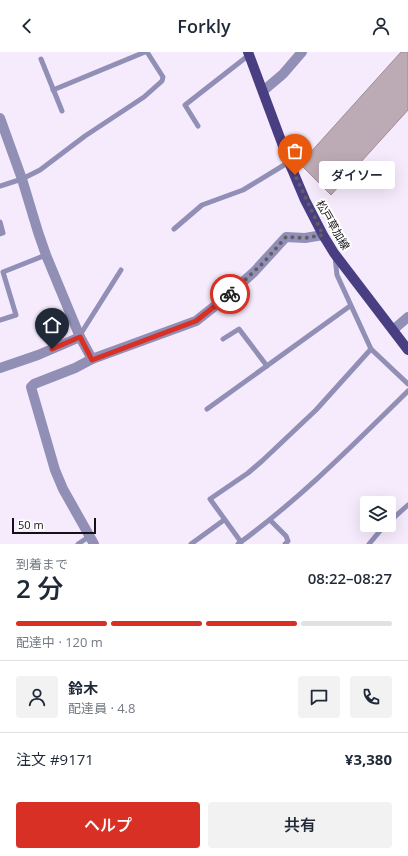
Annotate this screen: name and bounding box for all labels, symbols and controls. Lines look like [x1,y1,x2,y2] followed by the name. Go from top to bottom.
[177,14,231,38] text: Forkly
[16,15,38,37] icon: back
[370,15,392,37] icon: person
[278,134,312,175] pin
[284,140,306,162] icon: bag
[319,161,395,189] callout: ダイソー
[331,166,383,184] text: ダイソー
[313,197,354,252] street label: 松戸草加線
[210,274,250,314] courier
[219,283,241,305] icon: bike
[35,308,69,349] pin
[41,314,63,336] icon: home
[360,496,396,532] map controls
[360,496,396,532] button: layers
[12,516,96,535] scale bar
[18,517,44,532] text: 50 m
[16,555,68,573] text: 到着まで
[308,568,392,588] text: 08:22–08:27
[16,570,64,606] text: 2 分
[16,633,103,651] text: 配達中 · 120 m
[16,676,58,718] button: person
[298,676,340,718] button: chat
[350,676,392,718] button: phone
[68,678,98,698] text: 鈴木
[68,699,135,717] text: 配達員 · 4.8
[16,749,94,769] text: 注文 #9171
[345,749,392,769] text: ¥3,380
[16,802,200,848] button: ヘルプ
[208,802,392,848] button: 共有

